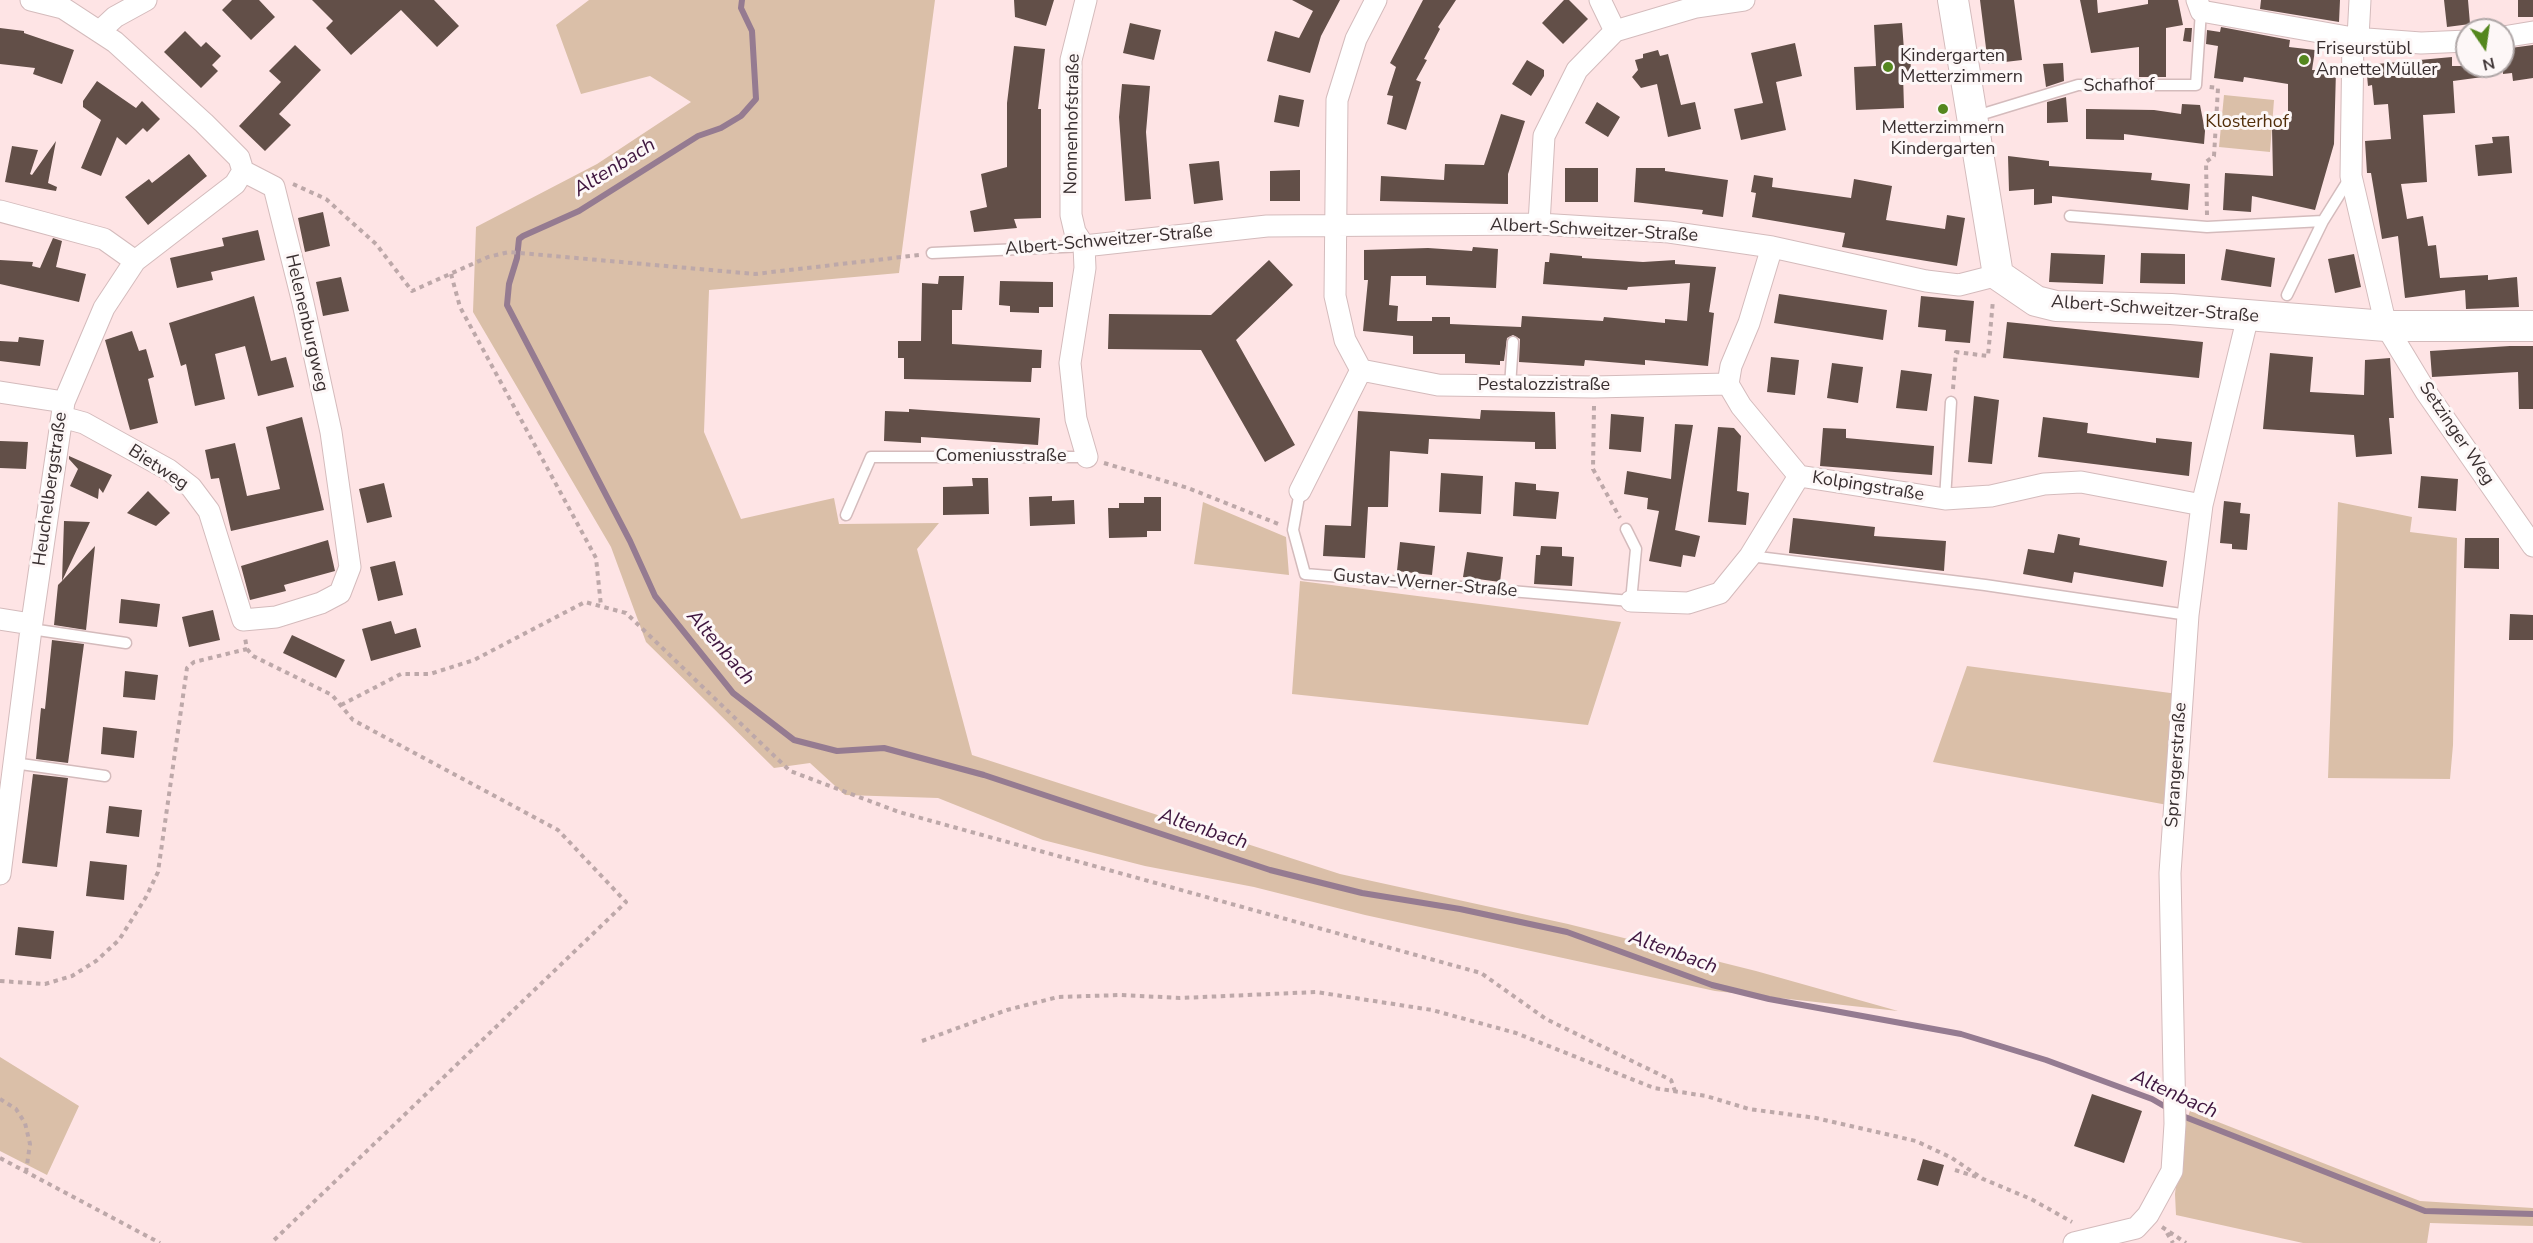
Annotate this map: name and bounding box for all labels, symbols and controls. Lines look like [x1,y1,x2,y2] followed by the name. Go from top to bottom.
[2455,18,2515,78] north arrow
[2316,39,2438,82] place label: Friseurstübl Annette Müller
[1900,46,2023,88] place label: Kindergarten Metterzimmern
[2480,52,2497,76] text: N
[1061,53,1085,195] street label: Nonnenhofstraße
[2297,53,2311,67] marker: Friseurstübl Annette Müller
[1881,60,1895,74] marker: Kindergarten Metterzimmern
[2083,75,2155,97] street label: Schafhof
[1936,102,1950,116] marker: Metterzimmern Kindergarten
[2205,112,2289,134] park label: Klosterhof
[1882,118,2004,160] place label: Metterzimmern Kindergarten
[570,133,660,203] water label: Altenbach
[1489,215,1699,247] street label: Albert-Schweitzer-Straße
[1004,221,1214,261] street label: Albert-Schweitzer-Straße
[280,252,332,394] street label: Helenenburgweg
[2050,292,2260,328] street label: Albert-Schweitzer-Straße
[1478,375,1610,397] street label: Pestalozzistraße
[2414,378,2498,490] street label: Setzinger Weg
[30,411,72,567] street label: Heuchelbergstraße
[124,441,192,495] street label: Bietweg
[935,446,1067,468] street label: Comeniusstraße
[1810,467,1926,507] street label: Kolpingstraße
[1332,565,1518,603] street label: Gustav-Werner-Straße
[681,605,759,691] water label: Altenbach
[2162,702,2192,828] street label: Sprangerstraße
[1155,804,1251,856] water label: Altenbach
[1626,926,1720,980] water label: Altenbach
[2127,1065,2221,1125] water label: Altenbach

